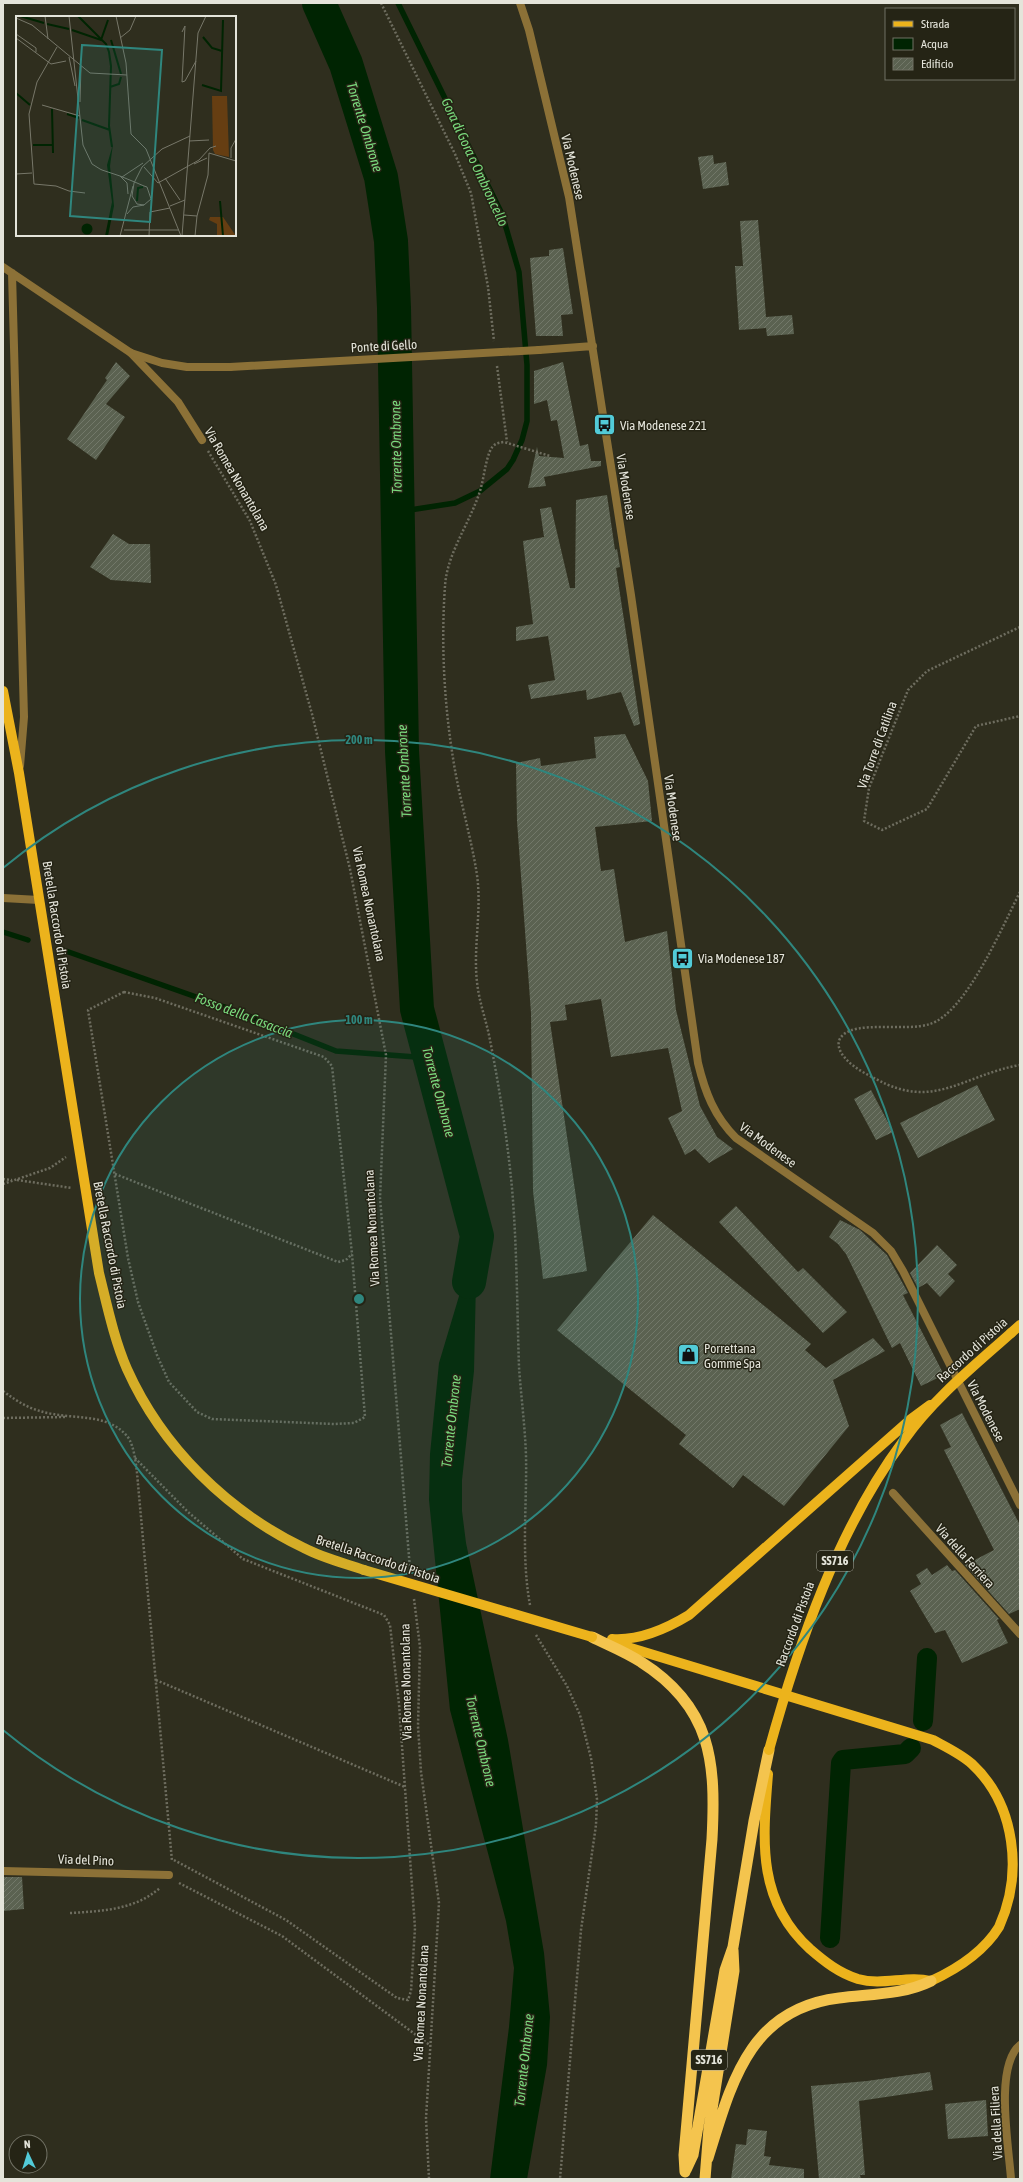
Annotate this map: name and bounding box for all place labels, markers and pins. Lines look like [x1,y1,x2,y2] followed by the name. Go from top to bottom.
[592,412,618,438] bus stop icon: Via Modenese 221
[620,418,707,433] place label: Via Modenese 221
[670,945,696,971] bus stop icon: Via Modenese 187
[698,951,785,966] place label: Via Modenese 187
[352,1292,366,1306] centre of rings
[704,1341,761,1371] place label: Porrettana Gomme Spa
[675,1342,701,1368] shop icon: Porrettana Gomme Spa

